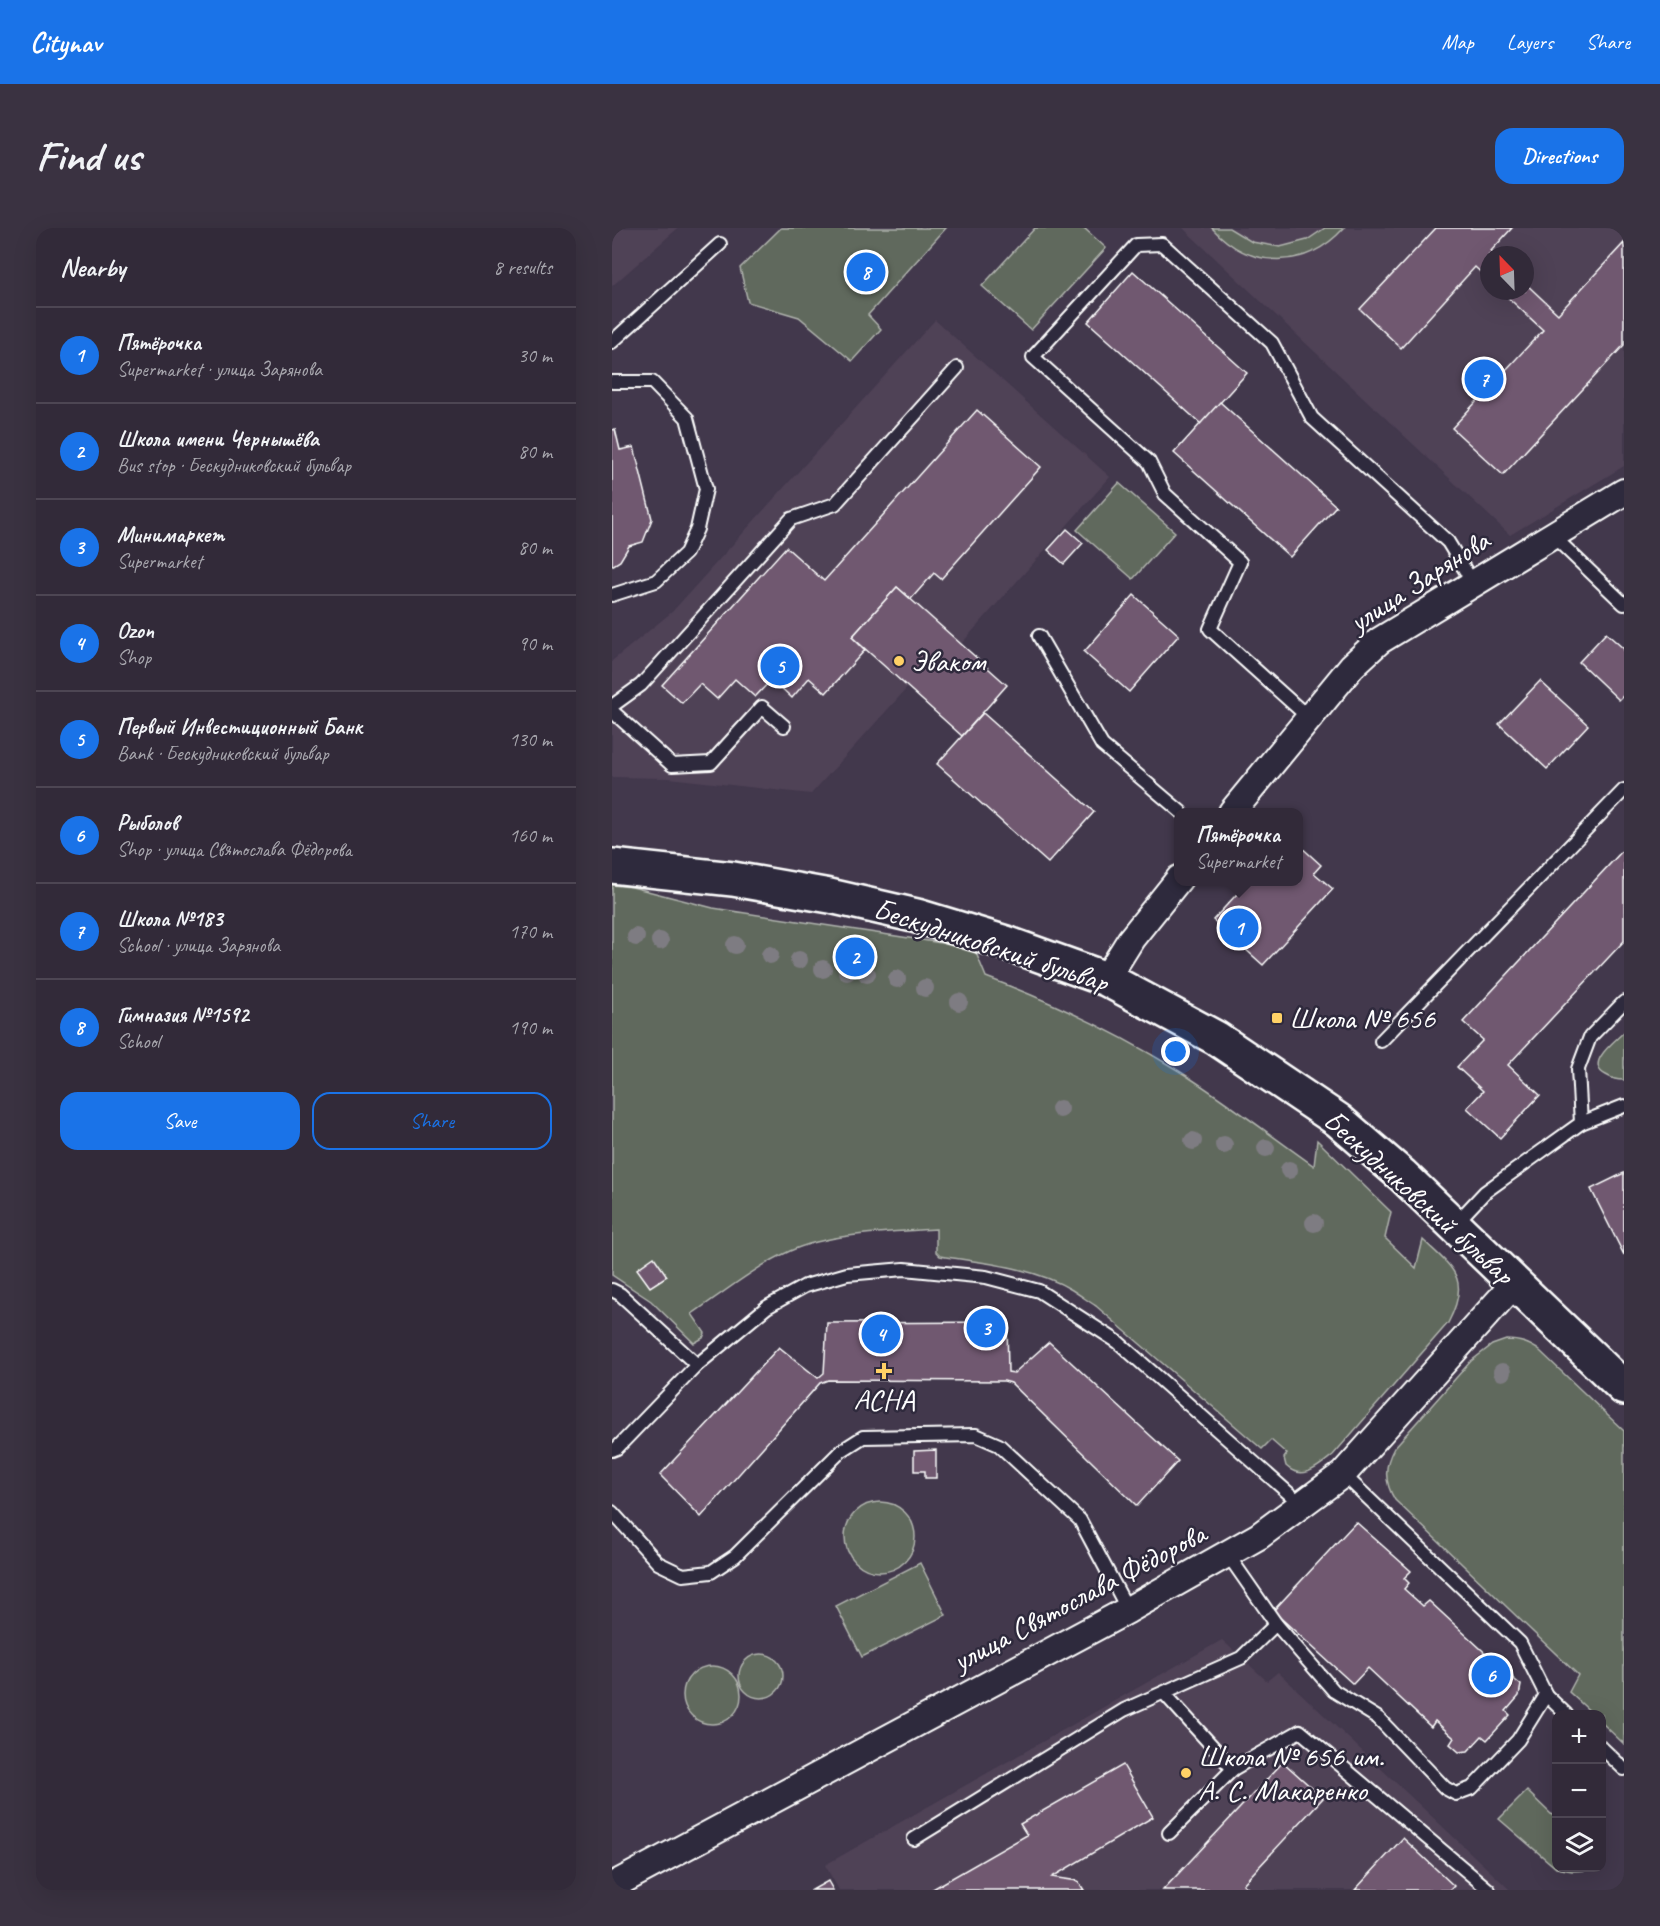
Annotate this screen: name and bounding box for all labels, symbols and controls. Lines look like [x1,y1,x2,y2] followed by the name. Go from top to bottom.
[30,25,101,60] text: Citynav
[1441,29,1474,55] text: Map
[1507,29,1553,55] text: Layers
[1586,29,1630,55] text: Share
[1495,128,1624,184] button: Directions
[36,130,141,183] text: Find us
[1480,246,1534,300] north arrow
[846,250,886,294] pin: 8
[60,251,125,284] text: Nearby
[493,255,552,280] text: 8 results
[117,329,201,357] text: Пятёрочка
[75,343,84,368] text: 1
[518,343,552,368] text: 30 m
[1464,356,1504,402] pin: 7
[117,357,322,382] text: Supermarket · улица Зарянова
[117,425,319,453] text: Школа имени Чернышёва
[75,439,84,464] text: 2
[518,439,552,464] text: 80 m
[117,453,351,478] text: Bus stop · Бескудниковский бульвар
[117,521,224,549] text: Минимаркет
[1340,521,1498,642] street label: улица Зарянова
[75,535,84,560] text: 3
[518,535,552,560] text: 80 m
[117,549,202,574] text: Supermarket
[117,617,154,645] text: Ozon
[75,631,84,656] text: 4
[518,631,552,656] text: 90 m
[911,642,987,680] place label: Эваком
[760,644,800,688] pin: 5
[117,645,151,670] text: Shop
[892,654,906,668] marker: Эваком
[117,713,362,741] text: Первый Инвестиционный Банк
[75,727,84,752] text: 5
[509,727,552,752] text: 130 m
[117,741,329,766] text: Bank · Бескудниковский бульвар
[1174,808,1303,886] popup
[117,809,178,837] text: Рыболов
[1196,821,1280,849] text: Пятёрочка
[75,823,84,848] text: 6
[509,823,552,848] text: 160 m
[117,837,352,862] text: Shop · улица Святослава Фёдорова
[1196,849,1281,874] text: Supermarket
[869,889,1115,1001] street label: Бескудниковский бульвар
[117,905,223,933] text: Школа №183
[1220,906,1258,950] pin: 1
[75,919,84,944] text: 7
[509,919,552,944] text: 170 m
[117,933,280,958] text: School · улица Зарянова
[836,934,874,980] pin: 2
[1289,999,1436,1037] place label: Школа № 656
[117,1001,249,1029] text: Гимназия №1592
[1270,1011,1284,1025] marker: Школа № 656
[75,1015,84,1040] text: 8
[509,1015,552,1040] text: 190 m
[117,1029,160,1054] text: School
[1161,1037,1190,1066] your location
[60,1092,300,1150] button: Save
[312,1092,552,1150] button: Share
[1316,1101,1524,1294] street label: Бескудниковский бульвар
[966,1306,1006,1350] pin: 3
[862,1312,900,1356] pin: 4
[877,1364,891,1378] marker: АСНА
[854,1380,915,1418] place label: АСНА
[944,1513,1214,1681] street label: улица Святослава Фёдорова
[1472,1652,1510,1698] pin: 6
[1552,1710,1606,1872] map controls
[1552,1710,1606,1764] button: +
[1198,1737,1384,1809] place label: Школа № 656 им. А. С. Макаренко
[1552,1764,1606,1818] button: −
[1179,1766,1193,1780] marker: Школа № 656 им. А. С. Макаренко
[1552,1818,1606,1872] button: layers

